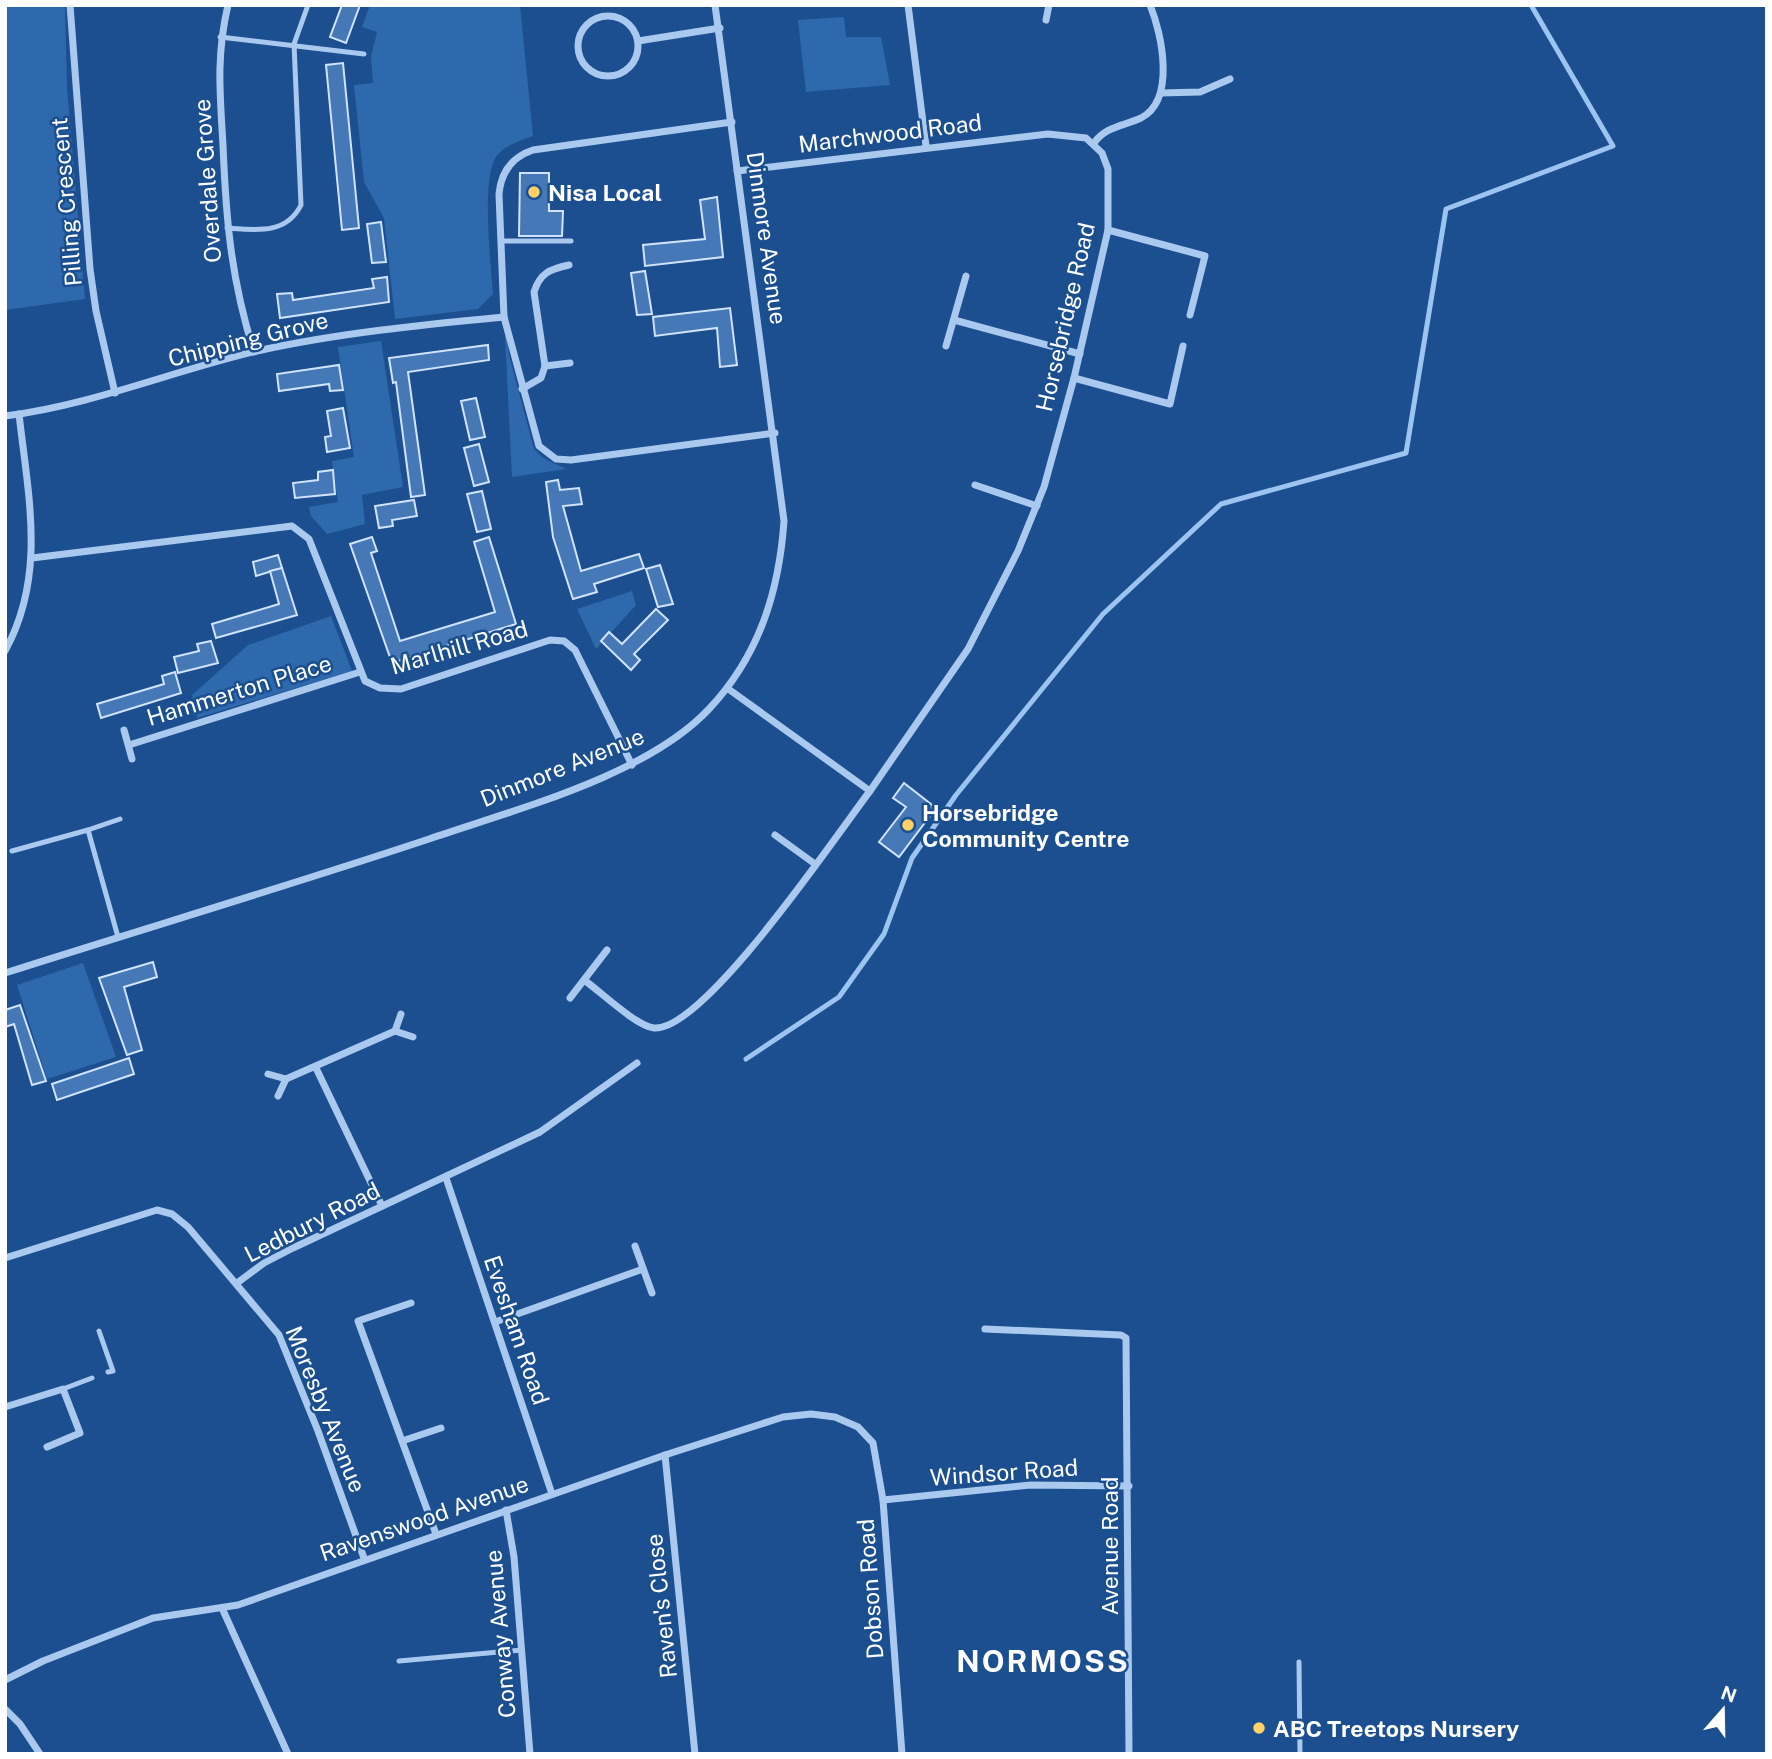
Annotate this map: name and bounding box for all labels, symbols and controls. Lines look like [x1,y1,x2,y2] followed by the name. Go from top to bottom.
[188,98,226,264] street label: Overdale Grove
[797,108,983,158] street label: Marchwood Road
[45,116,87,288] street label: Pilling Crescent
[742,150,792,326] street label: Dinmore Avenue
[548,179,662,206] place label: Nisa Local
[526,184,542,200] marker: Nisa Local
[1030,220,1100,414] street label: Horsebridge Road
[165,306,331,372] street label: Chipping Grove
[387,615,531,679] street label: Marlhill Road
[143,649,335,731] street label: Hammerton Place
[476,722,648,812] street label: Dinmore Avenue
[922,799,1129,852] place label: Horsebridge Community Centre
[900,817,916,833] marker: Horsebridge Community Centre
[240,1176,384,1268] street label: Ledbury Road
[479,1252,555,1408] street label: Evesham Road
[280,1322,372,1496] street label: Moresby Avenue
[929,1453,1079,1491] street label: Windsor Road
[316,1470,532,1566] street label: Ravenswood Avenue
[1096,1477,1123,1615] street label: Avenue Road
[852,1518,888,1660] street label: Dobson Road
[640,1532,682,1680] street label: Raven's Close
[479,1549,521,1719] street label: Conway Avenue
[956,1643,1130,1679] district label: NORMOSS
[1688,1675,1758,1745] north arrow
[1718,1681,1740,1707] text: N
[1273,1715,1519,1742] place label: ABC Treetops Nursery
[1251,1720,1267,1736] marker: ABC Treetops Nursery

